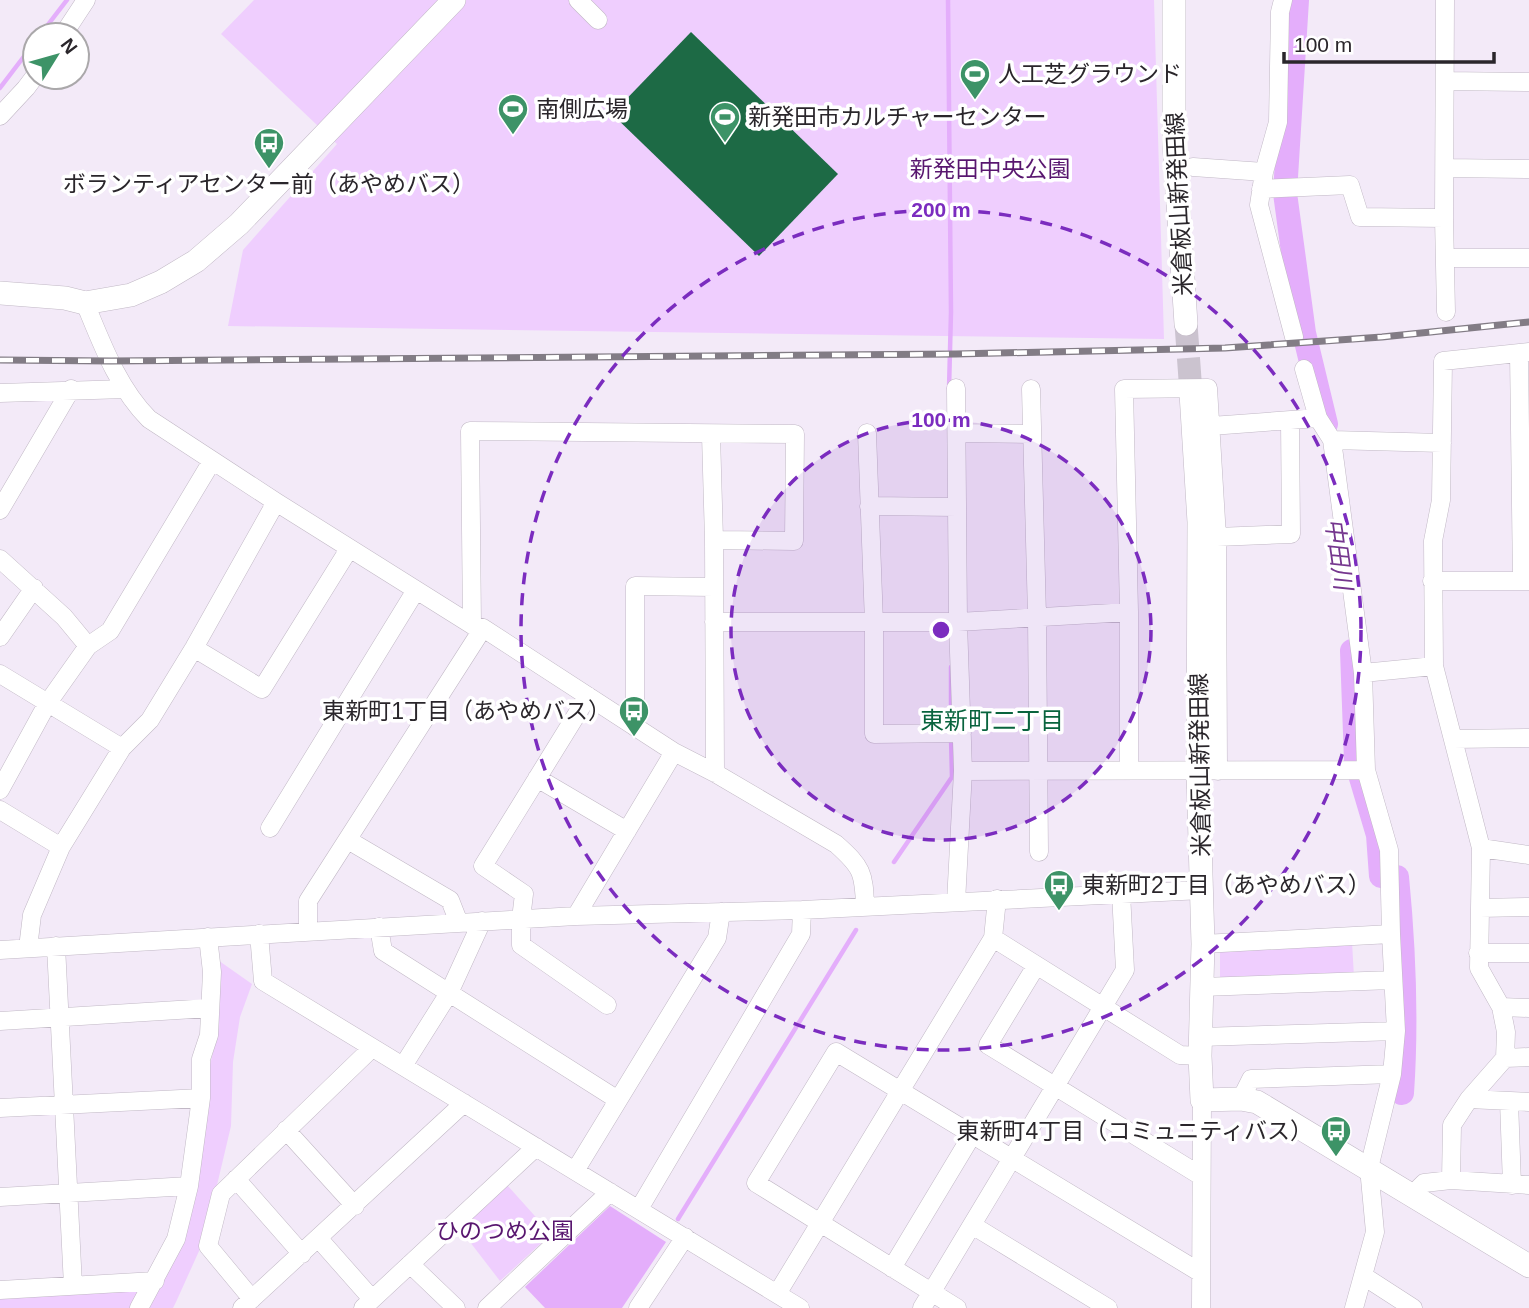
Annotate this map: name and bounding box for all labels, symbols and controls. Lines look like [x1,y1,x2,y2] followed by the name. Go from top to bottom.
[21,21,91,91] north arrow
[1284,21,1494,65] scale bar
[1294,33,1352,56] text: 100 m
[57,34,82,58] text: N
[958,57,992,101] sports icon: 人工芝グラウンド
[998,61,1182,87] place label: 人工芝グラウンド
[496,92,530,136] sports icon: 南側広場
[536,96,628,122] place label: 南側広場
[708,100,742,144] sports icon: 新発田市カルチャーセンター
[748,104,1047,130] place label: 新発田市カルチャーセンター
[1161,111,1197,297] street label: 米倉板山新発田線
[252,126,286,170] bus stop icon: ボランティアセンター前（あやめバス）
[910,156,1071,182] park label: 新発田中央公園
[63,171,475,197] place label: ボランティアセンター前（あやめバス）
[911,198,971,221] text: 200 m
[911,408,971,431] text: 100 m
[1321,516,1358,594] water label: 中田川
[929,618,953,642] centre of rings
[1185,673,1215,857] street label: 米倉板山新発田線
[617,694,651,738] bus stop icon: 東新町1丁目（あやめバス）
[322,698,611,724] place label: 東新町1丁目（あやめバス）
[920,707,1064,734] district label: 東新町二丁目
[1042,868,1076,912] bus stop icon: 東新町2丁目（あやめバス）
[1082,872,1371,898] place label: 東新町2丁目（あやめバス）
[1319,1114,1353,1158] bus stop icon: 東新町4丁目（コミュニティバス）
[957,1118,1313,1144] place label: 東新町4丁目（コミュニティバス）
[436,1218,574,1244] park label: ひのつめ公園

